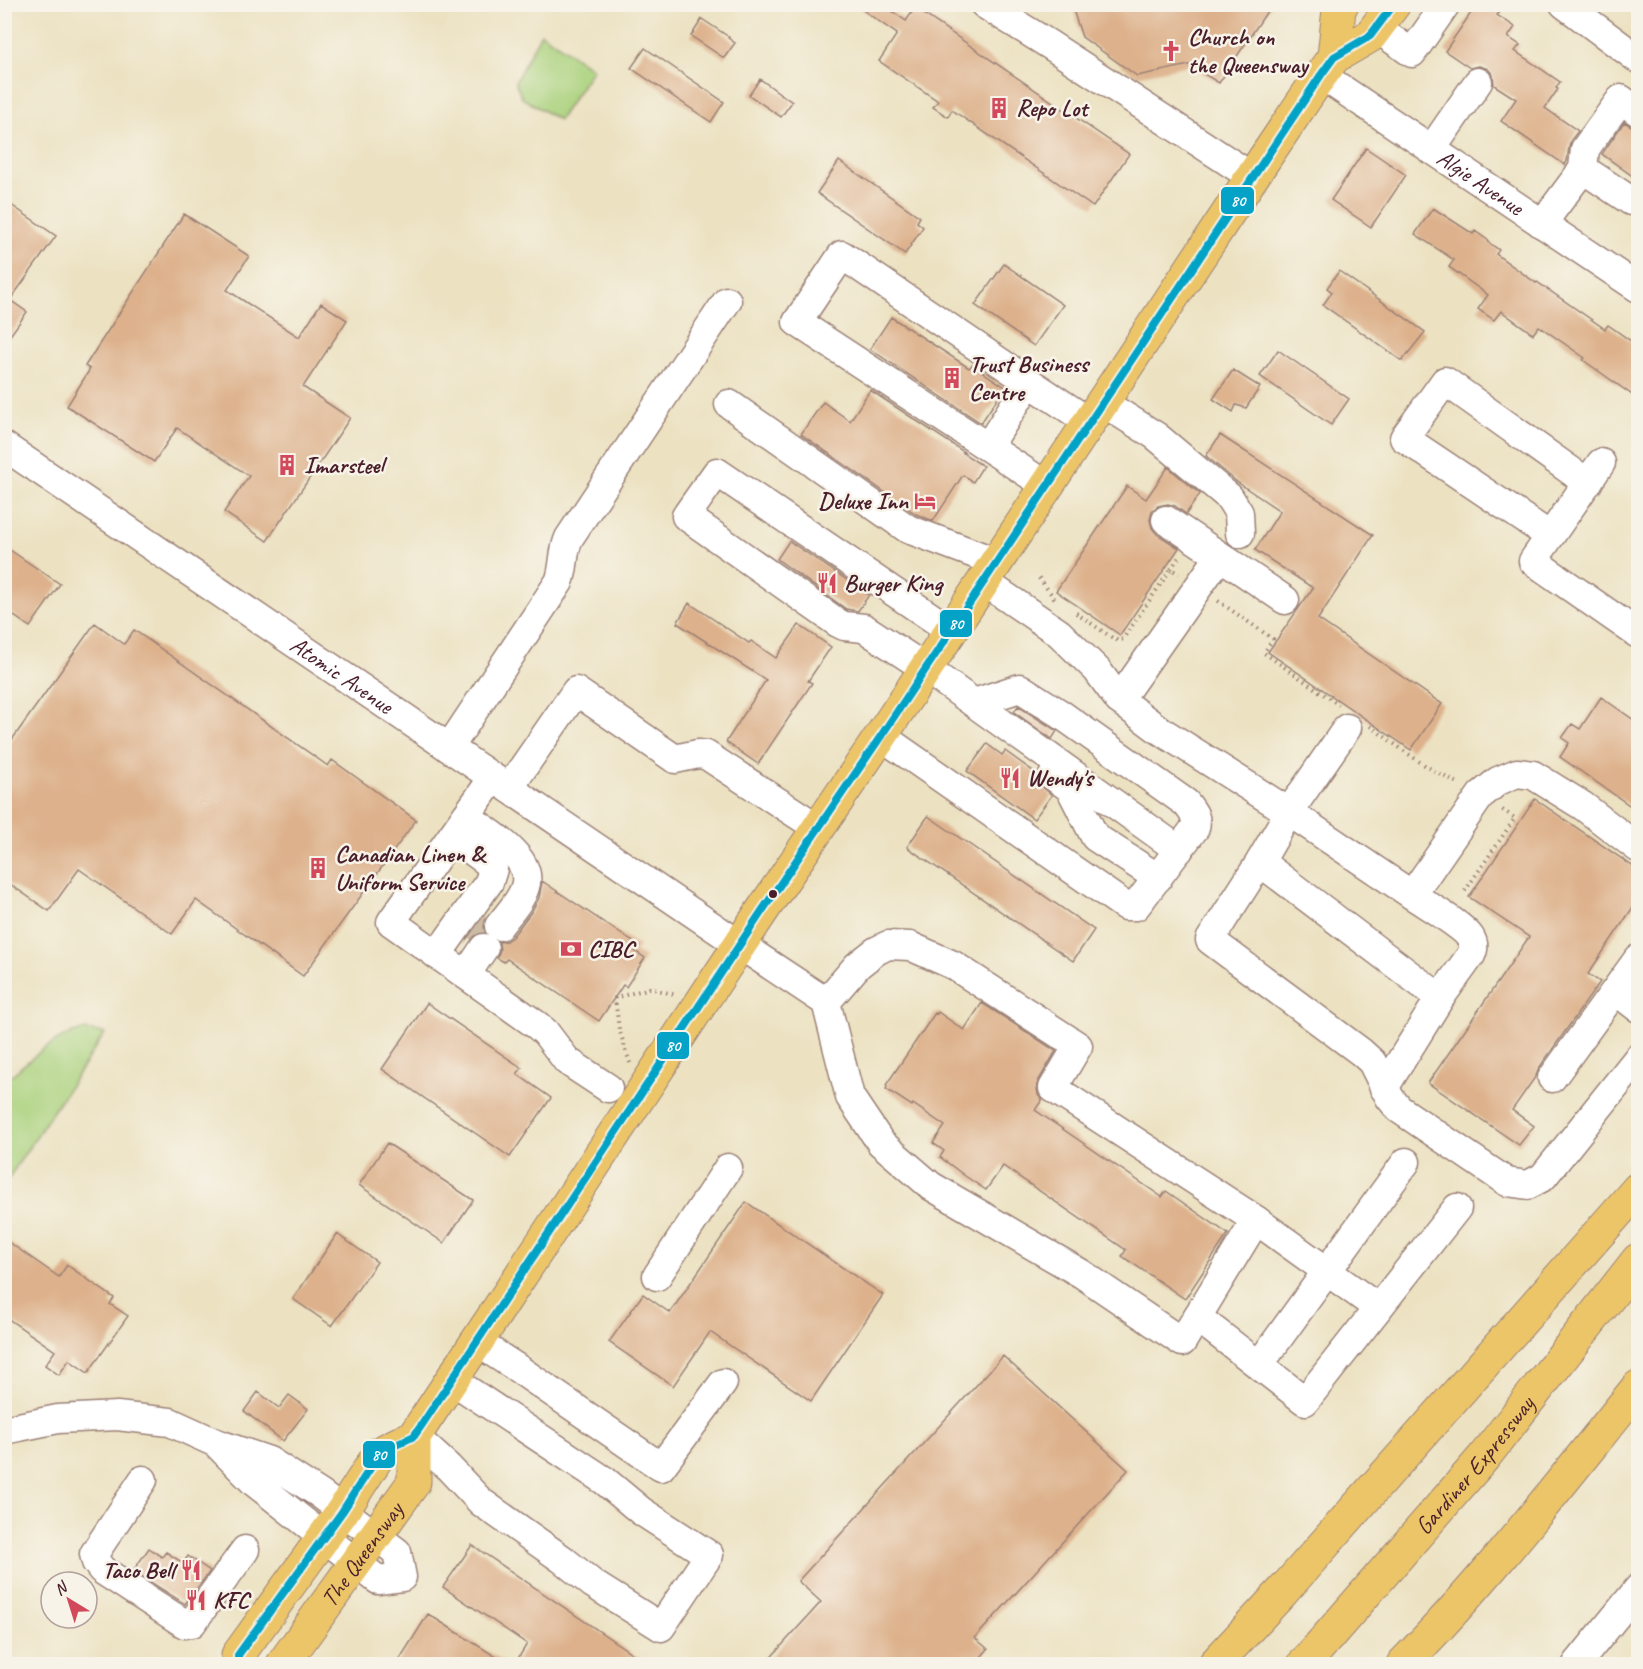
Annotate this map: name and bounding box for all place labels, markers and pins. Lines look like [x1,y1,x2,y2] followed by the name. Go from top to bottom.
[1188,22,1310,80] place label: Church on the Queensway
[1159,39,1183,63] church icon: Church on the Queensway
[1016,93,1090,123] place label: Repo Lot
[987,96,1011,120] building icon: Repo Lot
[969,349,1091,407] place label: Trust Business Centre
[940,366,964,390] building icon: Trust Business Centre
[304,450,388,480] place label: Imarsteel
[275,453,299,477] building icon: Imarsteel
[818,486,909,516] place label: Deluxe Inn
[913,489,937,513] hotel icon: Deluxe Inn
[844,568,944,598] place label: Burger King
[815,571,839,595] restaurant icon: Burger King
[1027,763,1095,793] place label: Wendy's
[998,766,1022,790] restaurant icon: Wendy's
[335,839,488,897] place label: Canadian Linen & Uniform Service
[306,856,330,880] building icon: Canadian Linen & Uniform Service
[767,888,779,900] unlabelled marker
[588,934,637,964] place label: CIBC
[559,937,583,961] bank icon: CIBC
[102,1555,179,1585] place label: Taco Bell
[179,1558,203,1582] restaurant icon: Taco Bell
[213,1585,252,1615] place label: KFC
[184,1588,208,1612] restaurant icon: KFC

